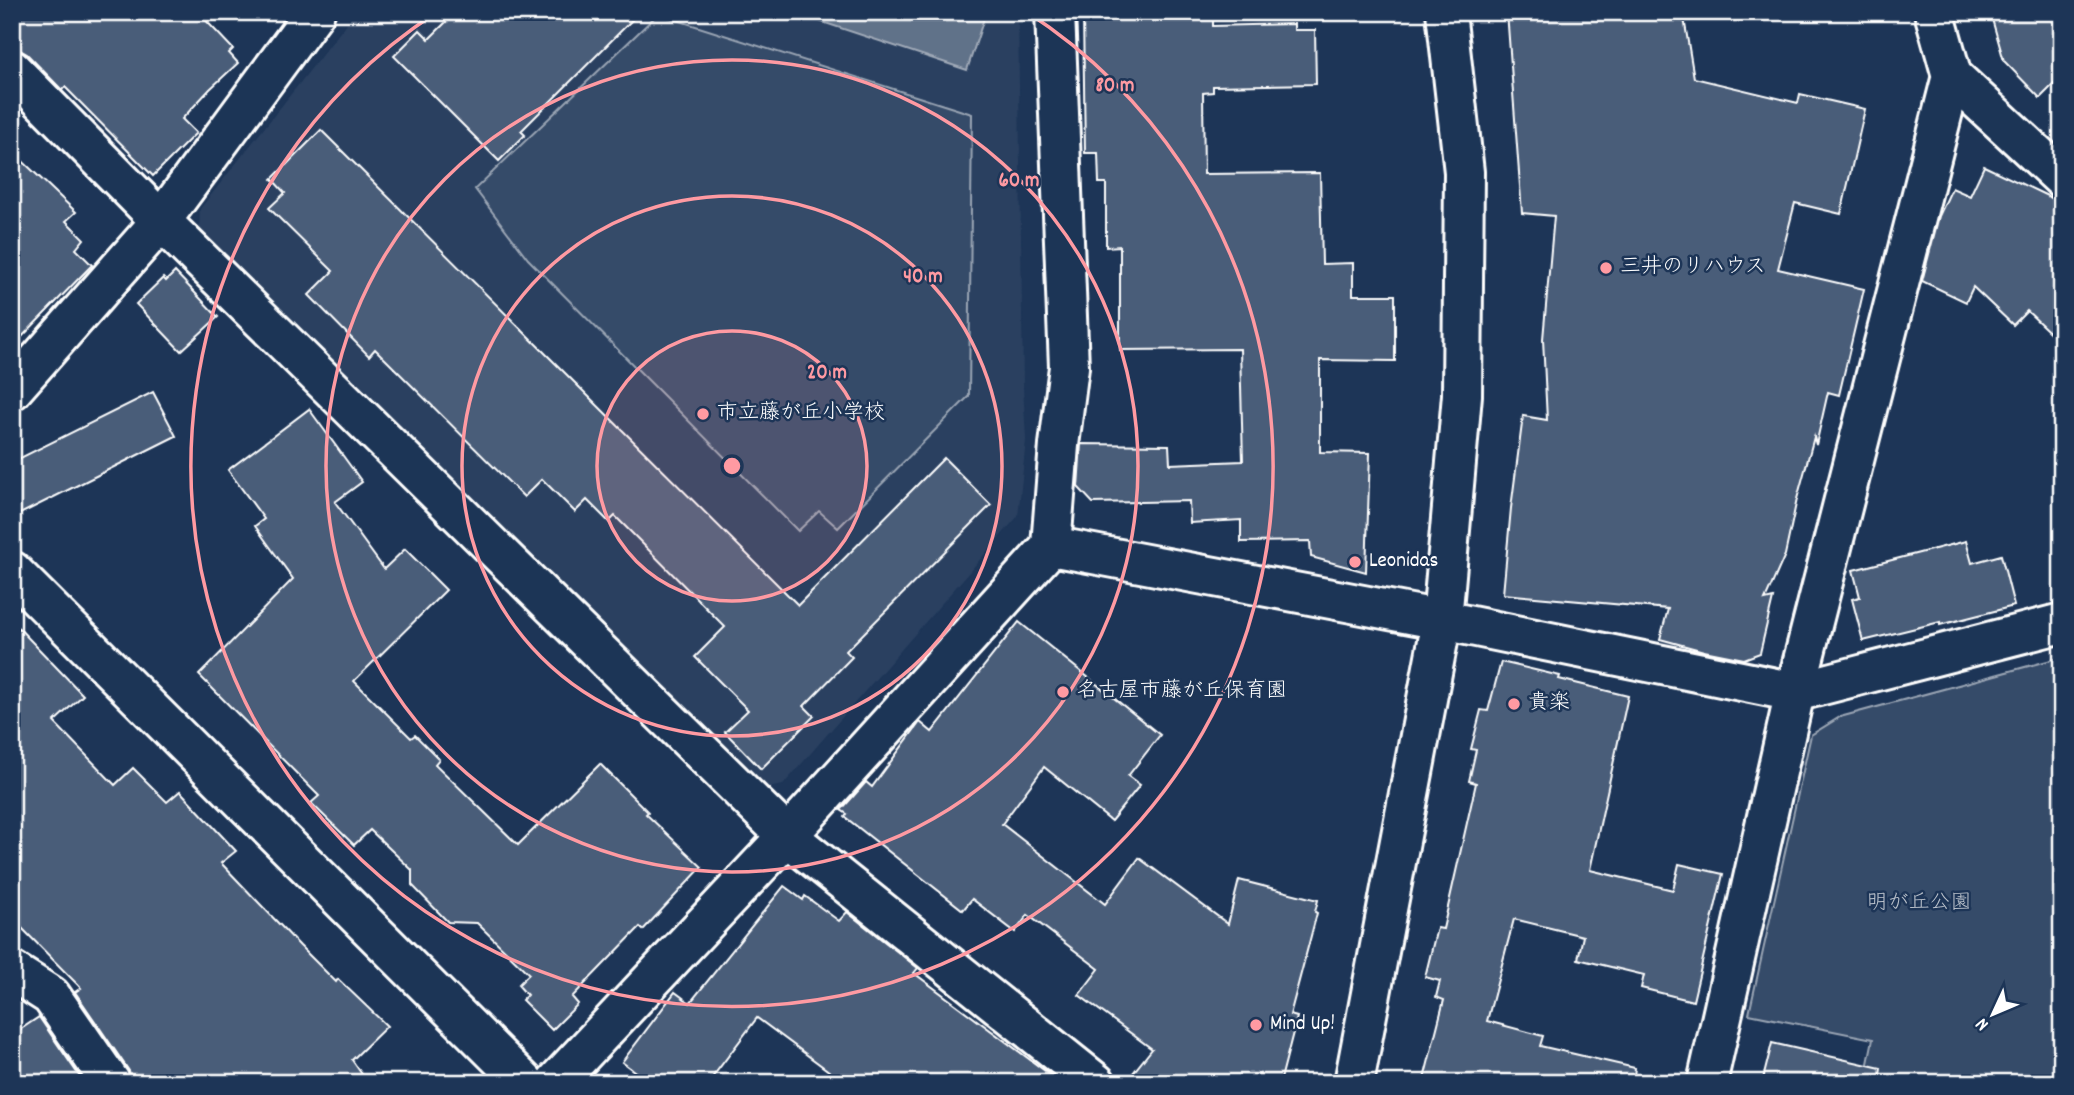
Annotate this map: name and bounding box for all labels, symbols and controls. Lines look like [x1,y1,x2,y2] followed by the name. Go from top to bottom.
[1095,72,1135,102] text: 80 m
[999,167,1039,197] text: 60 m
[1620,253,1766,283] place label: 三井のリハウス
[1598,260,1614,276] marker: 三井のリハウス
[903,263,943,293] text: 40 m
[807,359,847,389] text: 20 m
[717,399,885,429] place label: 市立藤が丘小学校
[695,406,711,422] marker: 市立藤が丘小学校
[720,454,744,478] centre of rings
[1369,547,1438,577] place label: Leonidas
[1347,554,1363,570] marker: Leonidas
[1077,677,1287,707] place label: 名古屋市藤が丘保育園
[1055,684,1071,700] marker: 名古屋市藤が丘保育園
[1528,689,1570,719] place label: 貴楽
[1506,696,1522,712] marker: 貴楽
[1867,889,1972,919] park label: 明が丘公園
[1958,979,2028,1050] north arrow
[1270,1010,1335,1040] place label: Mind Up!
[1970,1011,1996,1036] text: N
[1248,1017,1264,1033] marker: Mind Up!

